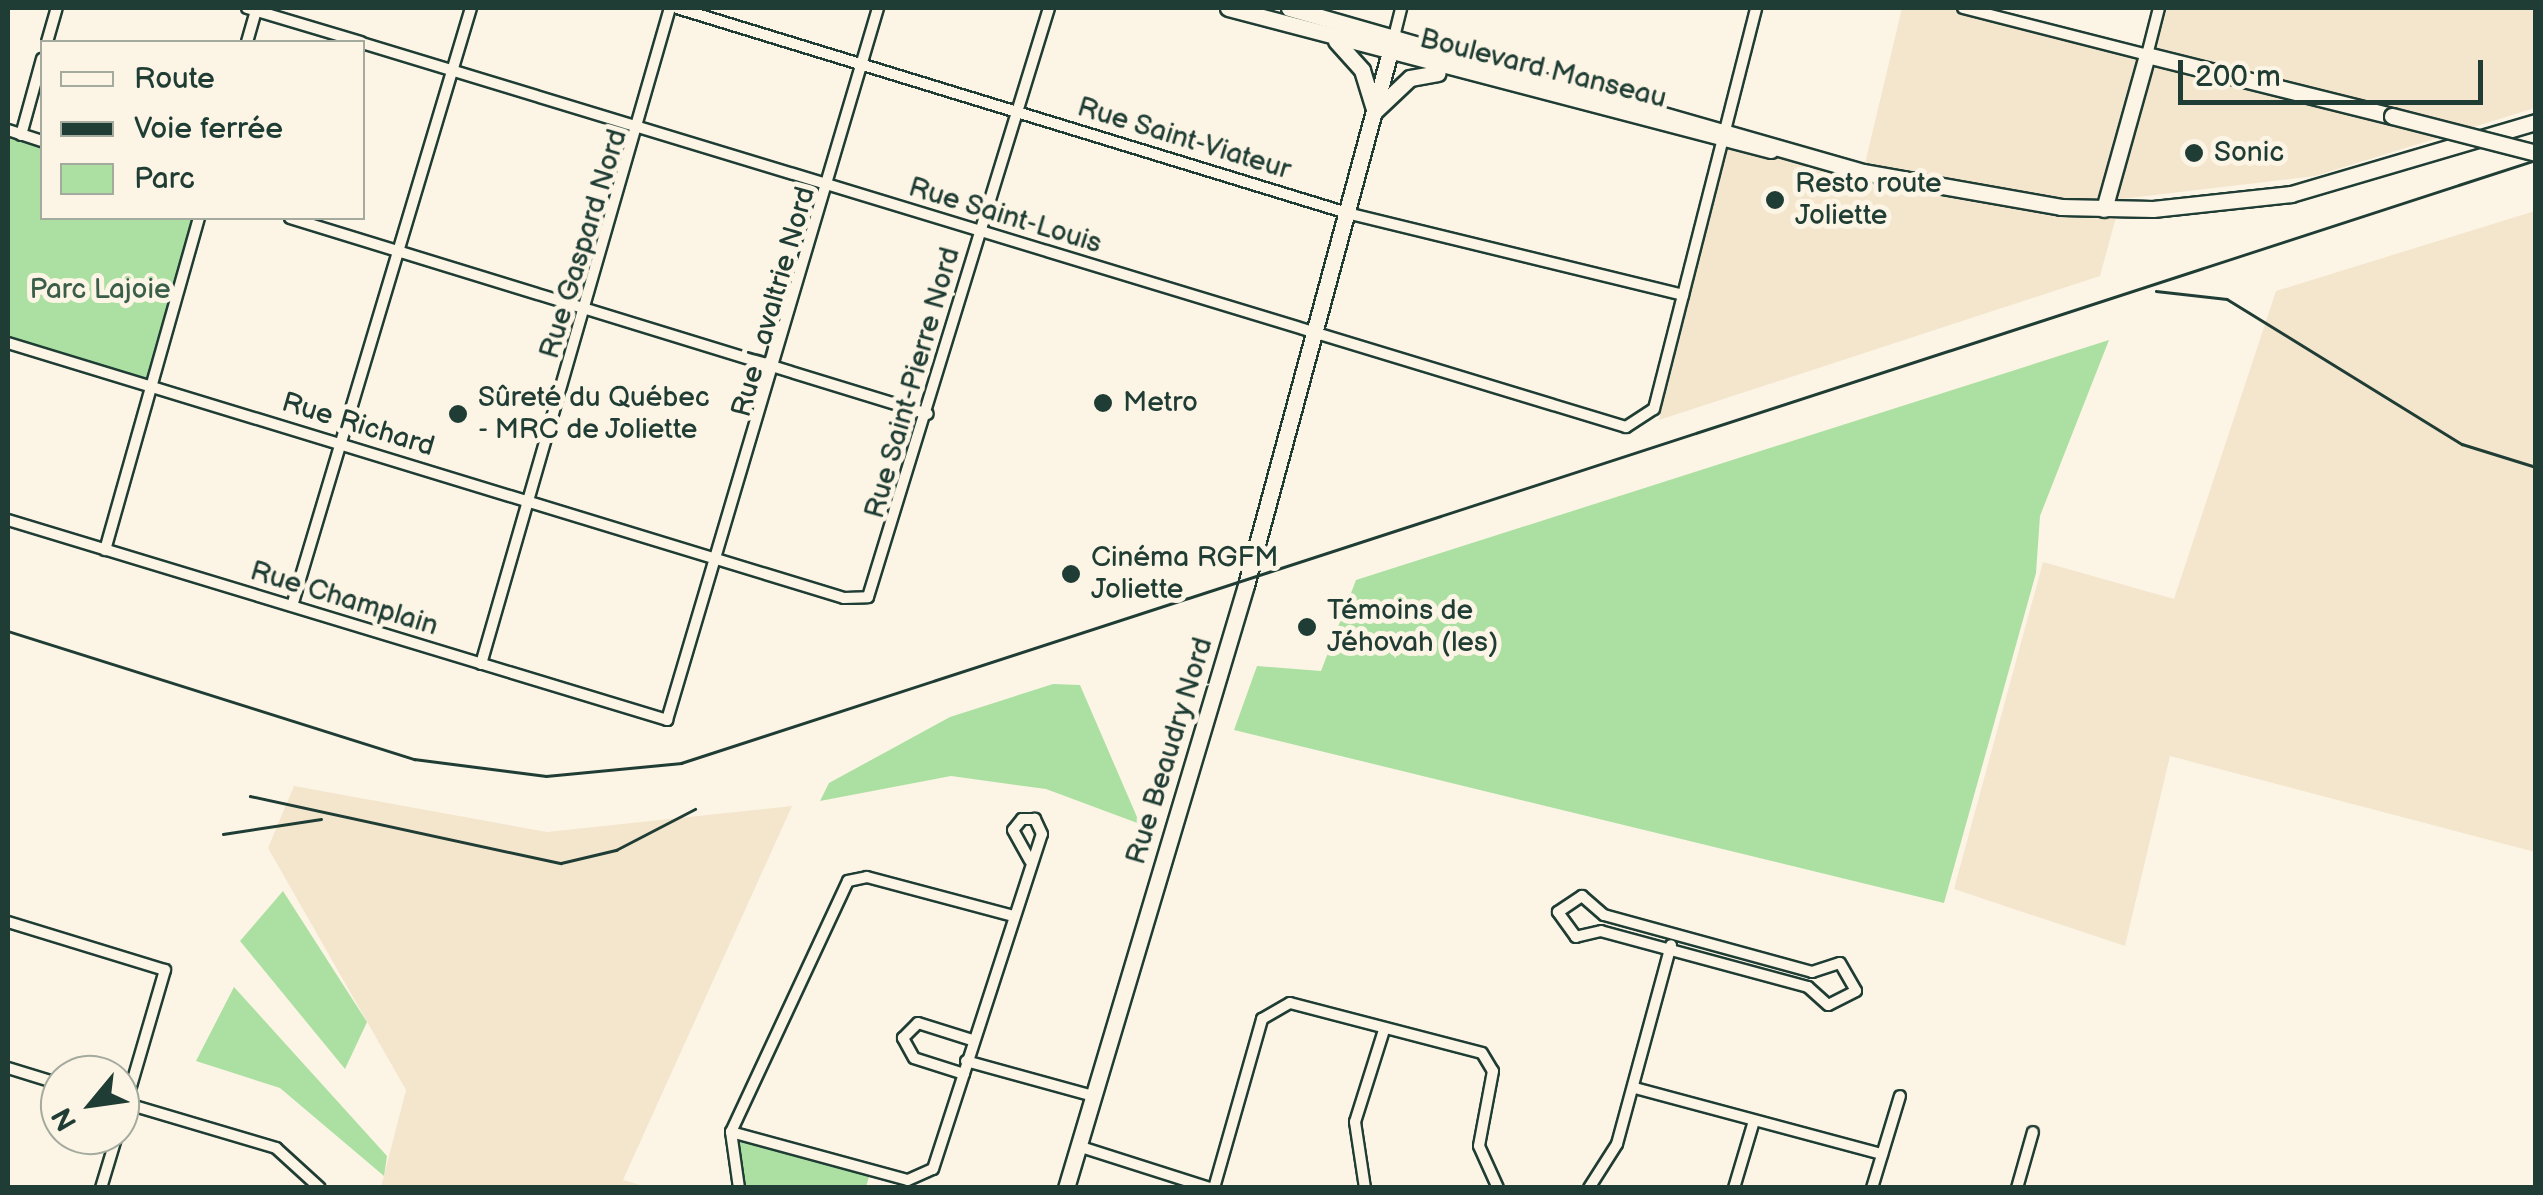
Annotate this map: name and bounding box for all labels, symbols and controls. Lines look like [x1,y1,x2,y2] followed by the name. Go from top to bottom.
[1416,22,1670,116] street label: Boulevard Manseau
[40,40,365,220] legend
[2183,40,2488,102] scale bar
[2195,59,2281,95] text: 200 m
[134,61,215,97] text: Route
[1073,90,1295,188] street label: Rue Saint-Viateur
[134,111,283,147] text: Voie ferrée
[533,125,635,363] street label: Rue Gaspard Nord
[2214,136,2284,170] place label: Sonic
[2183,142,2205,164] marker: Sonic
[134,161,195,197] text: Parc
[1795,167,1942,233] place label: Resto route Joliette
[904,171,1106,261] street label: Rue Saint-Louis
[725,183,823,421] street label: Rue Lavaltrie Nord
[1764,189,1786,211] marker: Resto route Joliette
[858,243,968,523] street label: Rue Saint-Pierre Nord
[29,273,171,307] park label: Parc Lajoie
[478,381,710,447] place label: Sûreté du Québec - MRC de Joliette
[278,386,438,464] street label: Rue Richard
[1123,386,1198,420] place label: Metro
[1092,392,1114,414] marker: Metro
[447,403,469,425] marker: Sûreté du Québec - MRC de Joliette
[1091,541,1278,607] place label: Cinéma RGFM Joliette
[246,554,442,644] street label: Rue Champlain
[1060,563,1082,585] marker: Cinéma RGFM Joliette
[1327,594,1498,660] place label: Témoins de Jéhovah (les)
[1296,616,1318,638] marker: Témoins de Jéhovah (les)
[1119,633,1221,869] street label: Rue Beaudry Nord
[40,1055,140,1155] north arrow
[46,1102,85,1136] text: N

